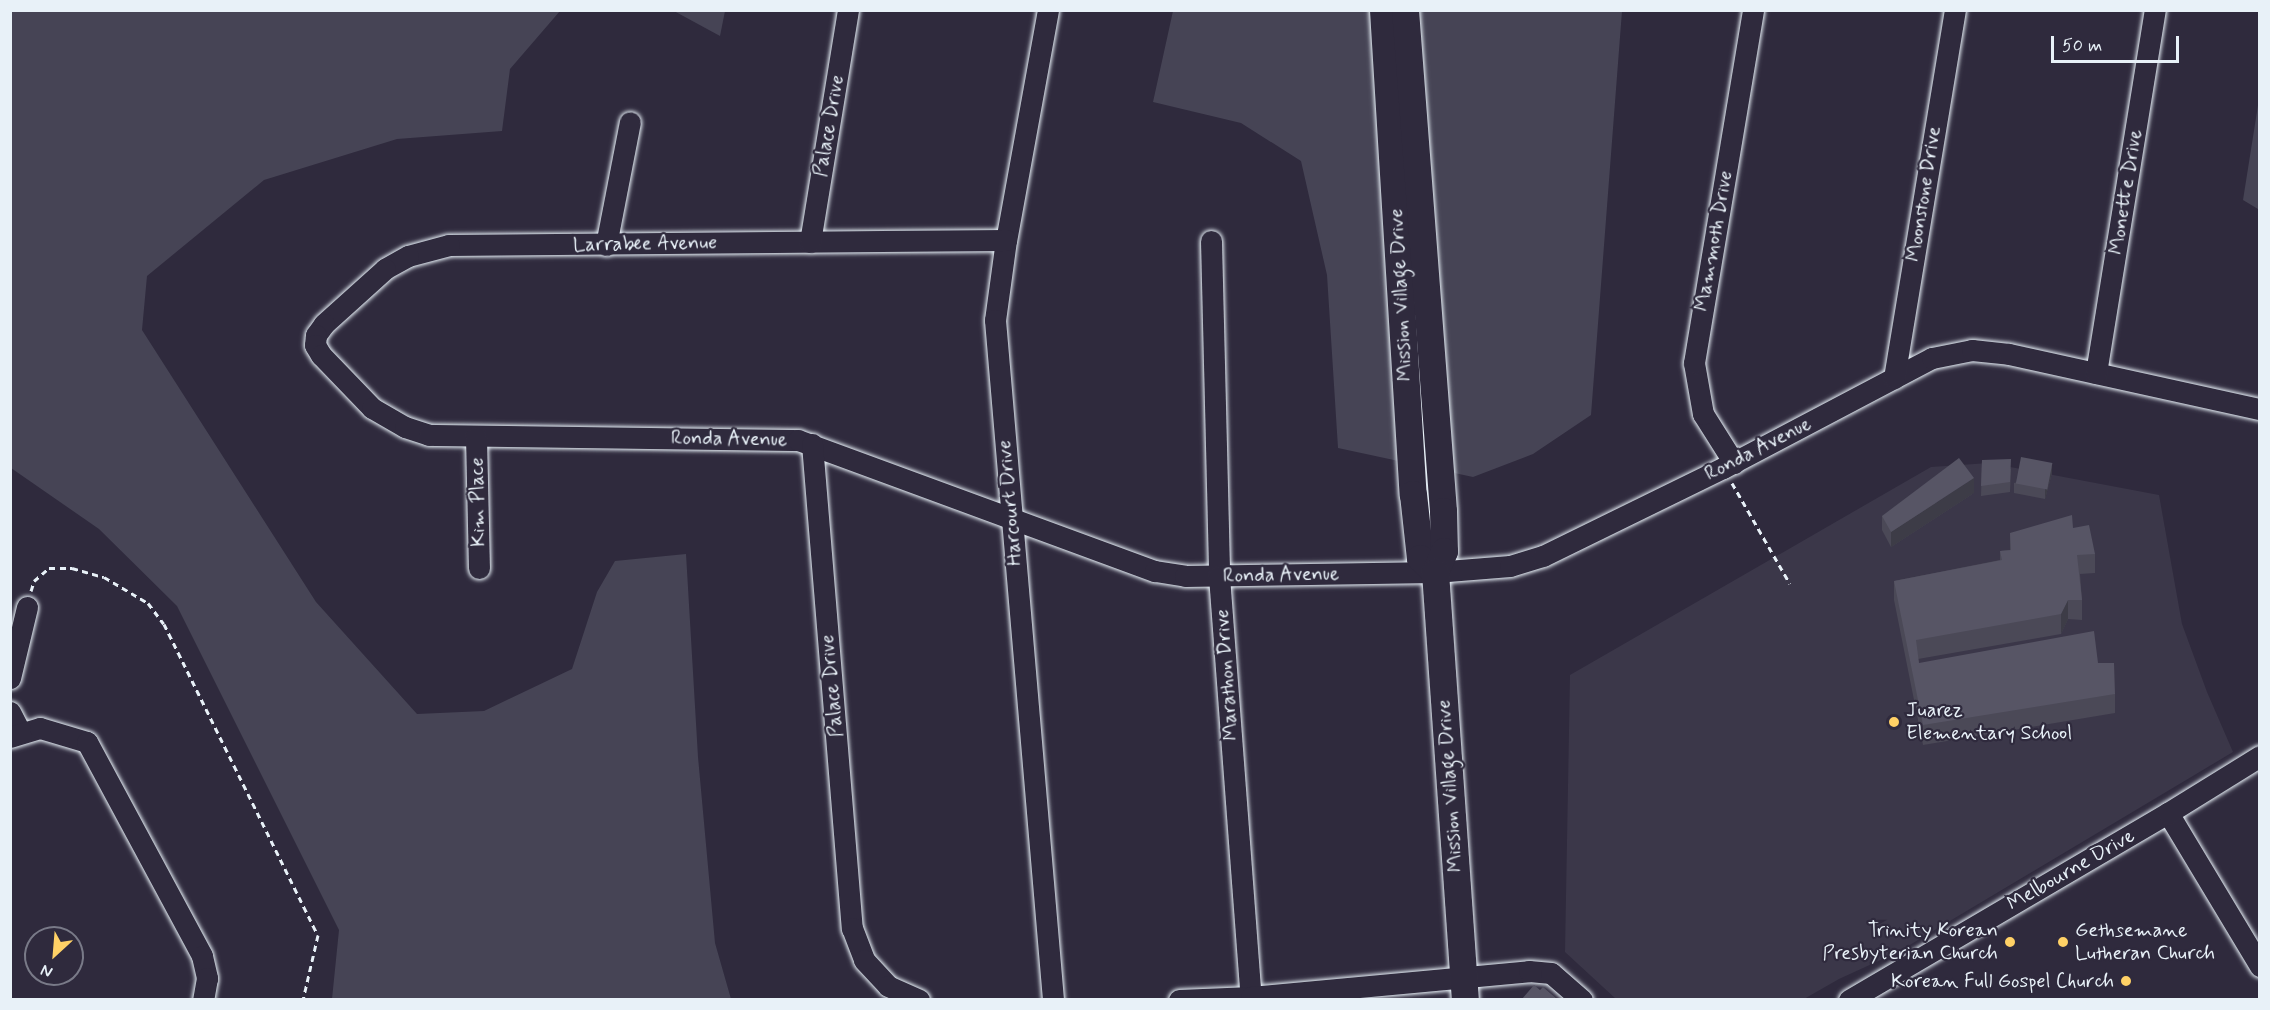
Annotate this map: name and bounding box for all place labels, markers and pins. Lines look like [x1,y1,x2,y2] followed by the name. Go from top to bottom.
[1906,698,2072,745] place label: Juarez Elementary School
[1887,715,1901,729] marker: Juarez Elementary School
[1818,918,1998,965] place label: Trinity Korean Presbyterian Church
[2075,918,2220,965] place label: Gethsemane Lutheran Church
[2003,935,2017,949] marker: Trinity Korean Presbyterian Church
[2056,935,2070,949] marker: Gethsemane Lutheran Church
[1886,969,2114,993] place label: Korean Full Gospel Church
[2119,974,2133,988] marker: Korean Full Gospel Church

